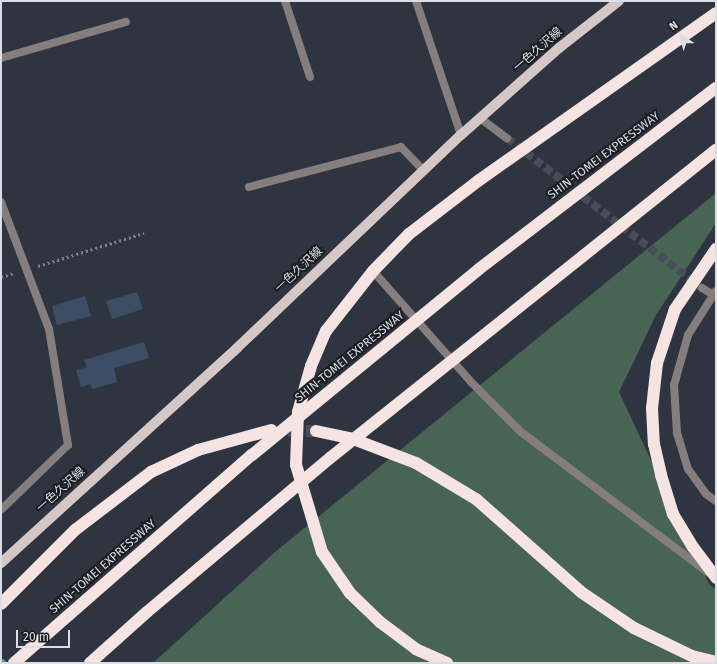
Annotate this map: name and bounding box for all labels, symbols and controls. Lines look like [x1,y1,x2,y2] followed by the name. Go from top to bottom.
[661,16,701,56] north arrow
[667,18,680,33] text: N
[511,25,565,75] street label: 一色久沢線
[545,109,663,203] street label: SHIN-TOMEI EXPRESSWAY
[272,244,326,296] street label: 一色久沢線
[293,309,407,405] street label: SHIN-TOMEI EXPRESSWAY
[34,465,88,515] street label: 一色久沢線
[47,517,159,617] street label: SHIN-TOMEI EXPRESSWAY
[18,622,72,648] scale bar
[23,630,49,644] text: 20 m

